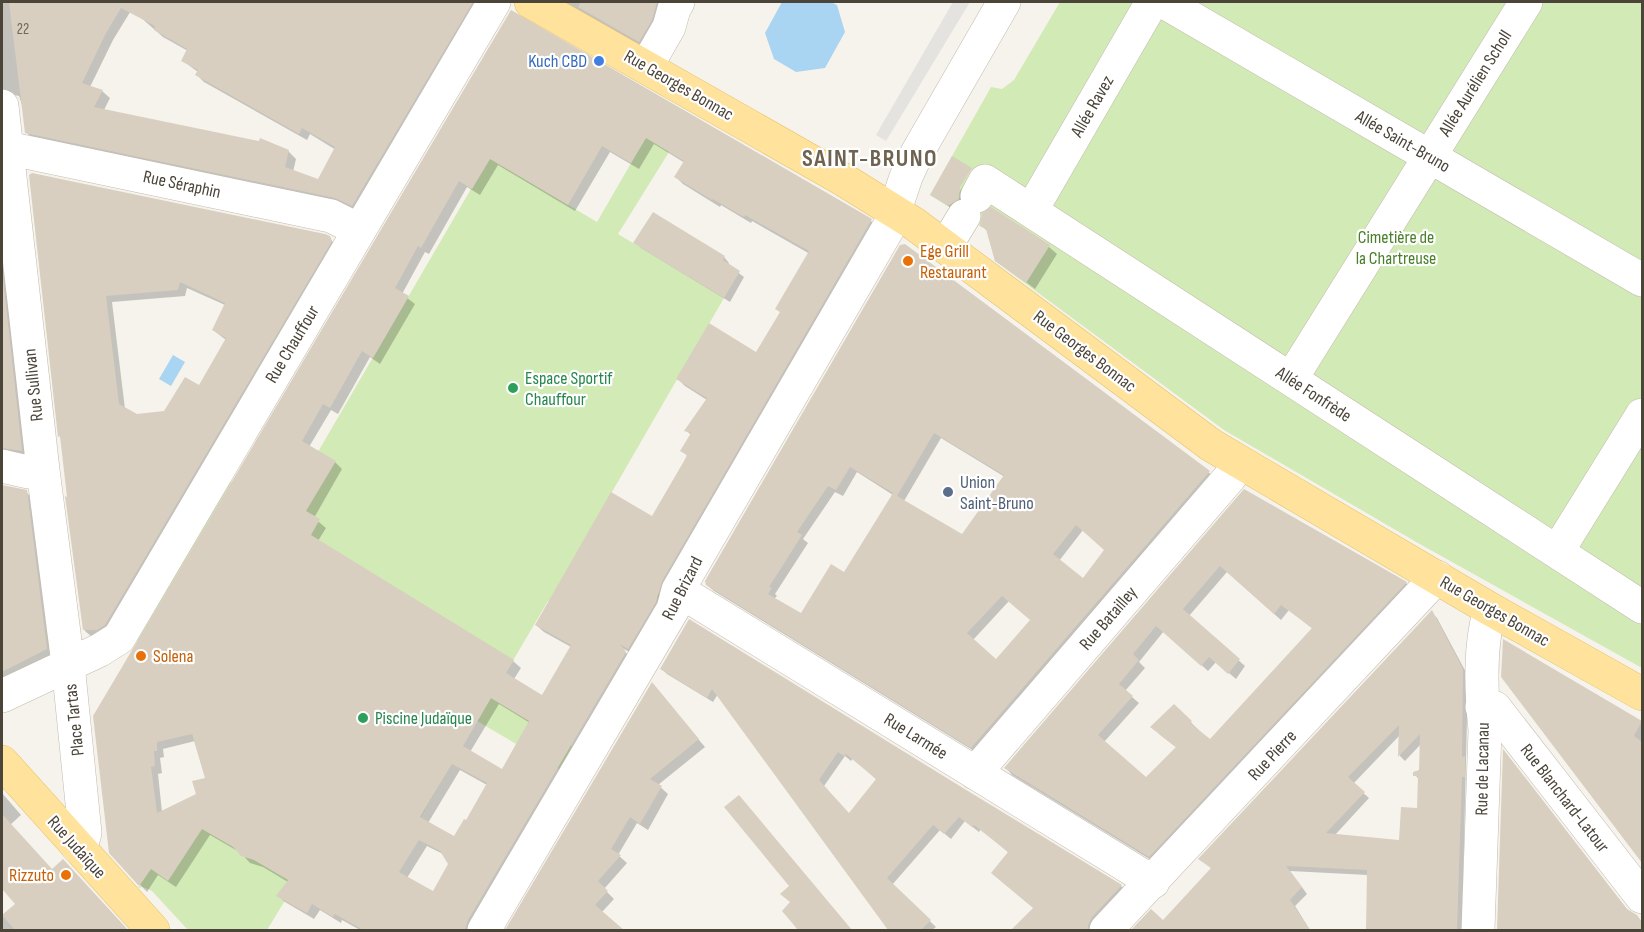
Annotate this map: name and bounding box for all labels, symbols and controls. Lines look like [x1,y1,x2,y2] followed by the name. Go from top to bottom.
[17,20,29,39] house number: 22
[1434,26,1516,141] street label: Allée Aurélien Scholl
[620,46,737,125] street label: Rue Georges Bonnac
[528,51,587,72] place label: Kuch CBD
[592,54,606,68] marker: Kuch CBD
[1066,71,1119,142] street label: Allée Ravez
[1351,105,1454,177] street label: Allée Saint-Bruno
[802,144,938,173] district label: SAINT-BRUNO
[141,166,223,203] street label: Rue Séraphin
[1356,227,1436,269] park label: Cimetière de la Chartreuse
[920,241,987,283] place label: Ege Grill Restaurant
[901,254,915,268] marker: Ege Grill Restaurant
[261,302,324,387] street label: Rue Chauffour
[1029,306,1140,397] street label: Rue Georges Bonnac
[19,348,48,422] street label: Rue Sullivan
[1271,362,1355,427] street label: Allée Fonfrède
[525,368,613,410] place label: Espace Sportif Chauffour
[506,381,520,395] marker: Espace Sportif Chauffour
[960,472,1034,514] place label: Union Saint-Bruno
[941,485,955,499] marker: Union Saint-Bruno
[658,553,707,623] street label: Rue Brizard
[1436,572,1553,651] street label: Rue Georges Bonnac
[1075,582,1142,654] street label: Rue Batailley
[153,646,193,667] place label: Solena
[134,649,148,663] marker: Solena
[60,683,89,757] street label: Place Tartas
[375,708,472,729] place label: Piscine Judaïque
[880,709,951,764] street label: Rue Larmée
[356,711,370,725] marker: Piscine Judaïque
[1471,722,1494,816] street label: Rue de Lacanau
[1244,726,1301,785] street label: Rue Pierre
[1516,740,1613,857] street label: Rue Blanchard-Latour
[43,812,110,883] street label: Rue Judaïque
[9,865,54,886] place label: Rizzuto
[59,868,73,882] marker: Rizzuto

